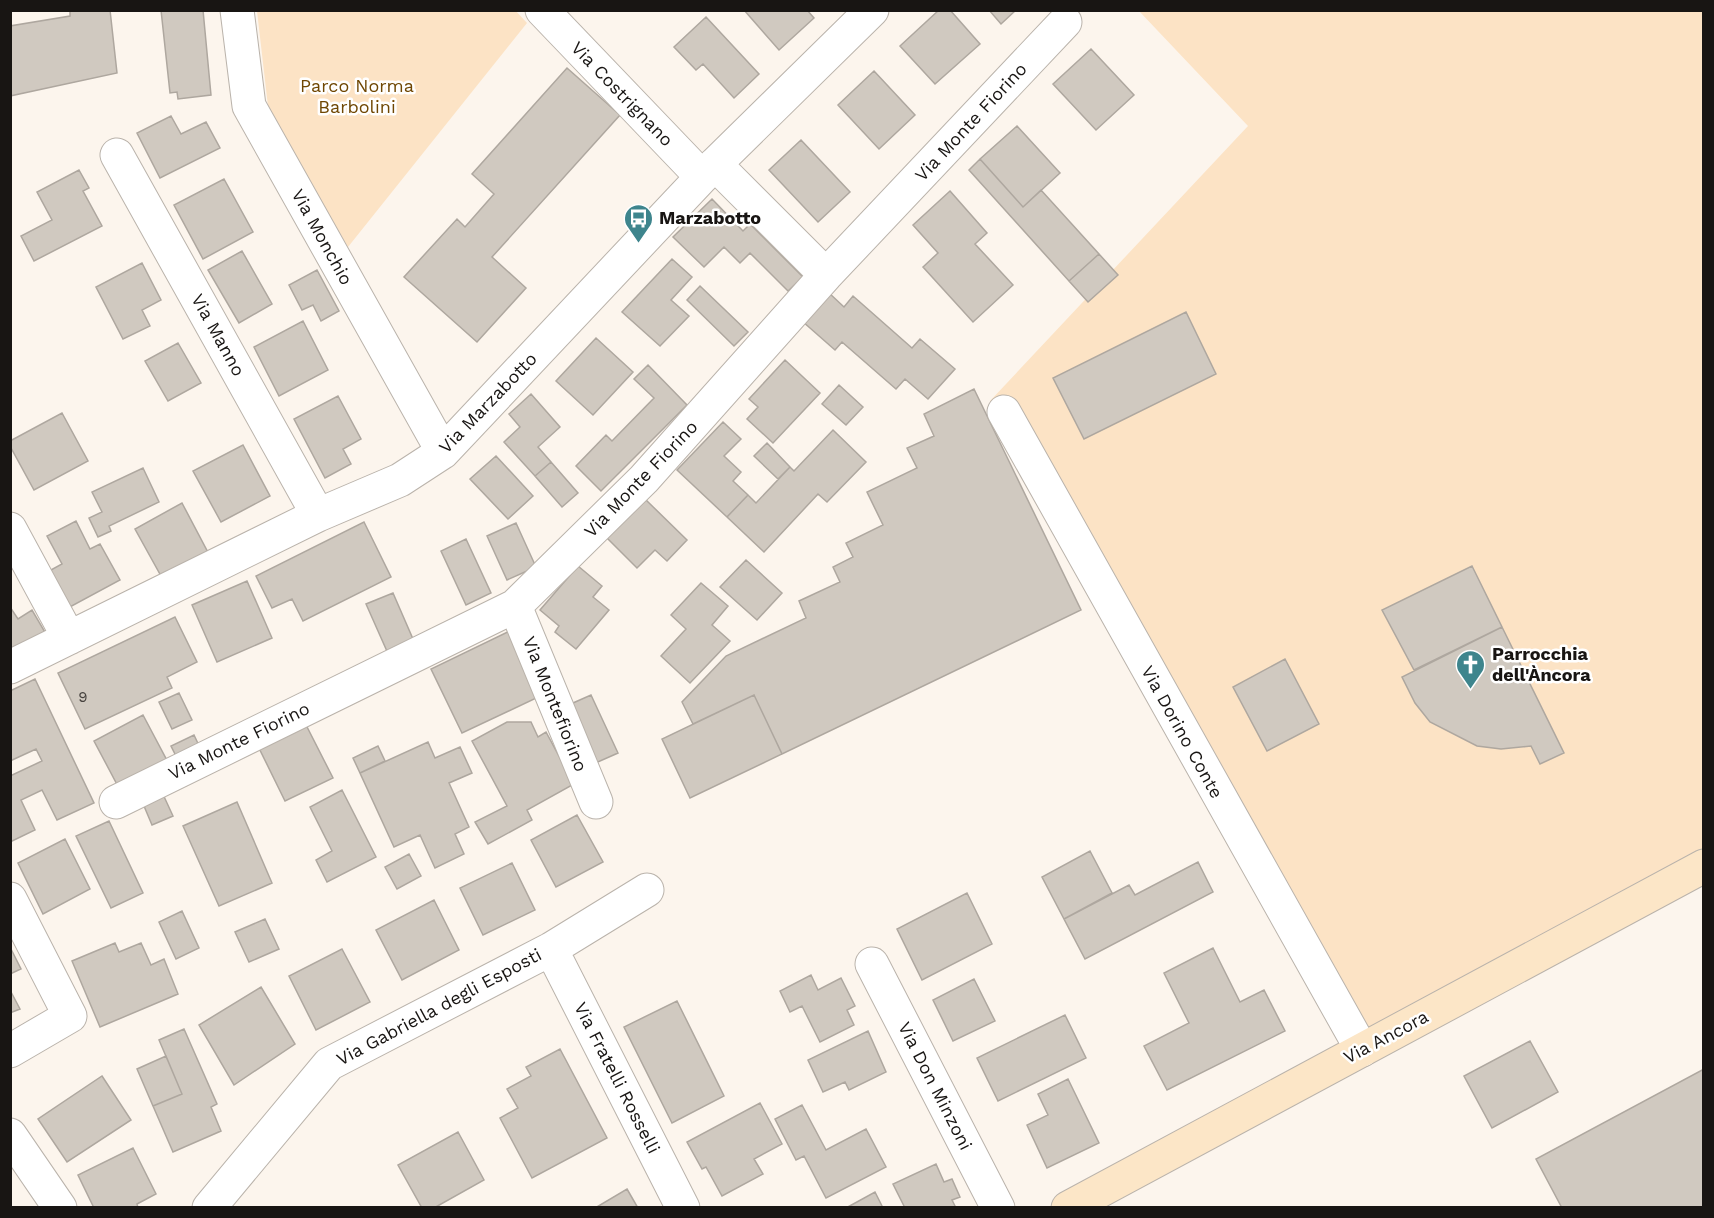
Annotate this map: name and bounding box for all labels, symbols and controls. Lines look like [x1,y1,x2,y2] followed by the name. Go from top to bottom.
[567,37,678,150] street label: Via Costrignano
[910,58,1031,185] street label: Via Monte Fiorino
[300,75,414,117] park label: Parco Norma Barbolini
[287,185,357,288] street label: Via Monchio
[622,202,654,244] bus stop icon: Marzabotto
[659,207,761,228] place label: Marzabotto
[187,290,250,380] street label: Via Manno
[434,348,541,457] street label: Via Marzabotto
[580,416,702,541] street label: Via Monte Fiorino
[519,633,592,774] street label: Via Montefiorino
[1492,643,1591,685] place label: Parrocchia dell'Àncora
[1455,648,1487,690] church icon: Parrocchia dell'Àncora
[1137,662,1228,802] street label: Via Dorino Conte
[78,688,88,706] house number: 9
[165,697,313,784] street label: Via Monte Fiorino
[333,944,545,1070] street label: Via Gabriella degli Esposti
[570,999,665,1157] street label: Via Fratelli Rosselli
[1340,1005,1432,1068] street label: Via Ancora
[894,1018,977,1153] street label: Via Don Minzoni

